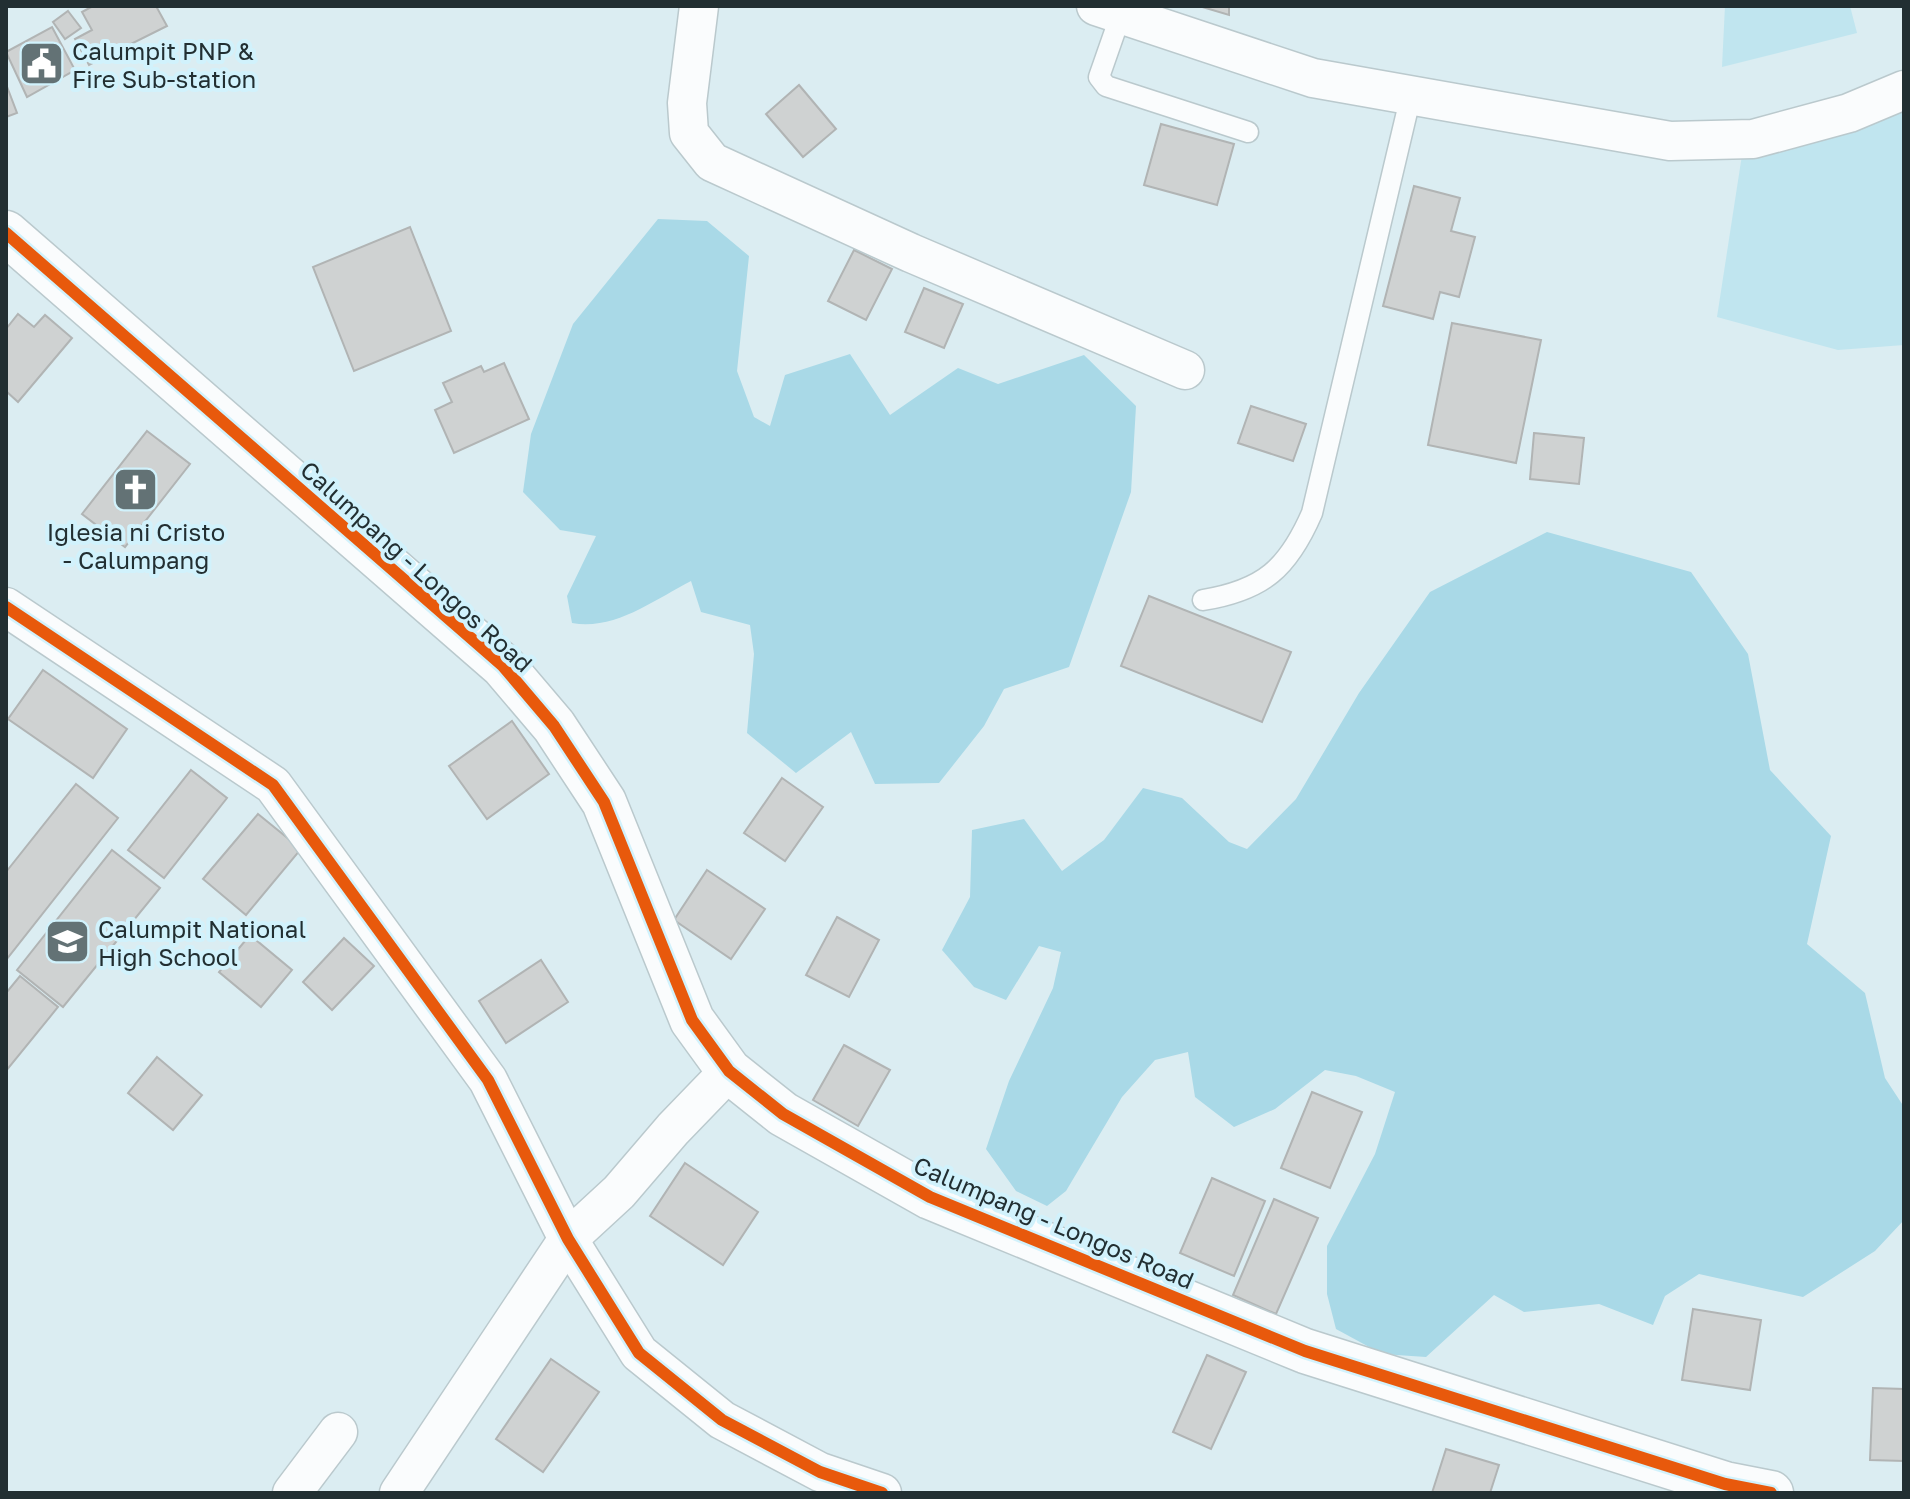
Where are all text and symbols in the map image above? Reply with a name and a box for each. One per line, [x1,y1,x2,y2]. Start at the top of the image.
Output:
place label: Calumpit PNP & Fire Sub-station [72,36,256,93]
public building icon: Calumpit PNP & Fire Sub-station [17,40,65,88]
street label: Calumpang - Longos Road [295,454,539,678]
church icon: Iglesia ni Cristo - Calumpang [112,465,160,513]
place label: Iglesia ni Cristo - Calumpang [47,517,225,574]
place label: Calumpit National High School [98,914,306,971]
school or university icon: Calumpit National High School [43,918,91,966]
street label: Calumpang - Longos Road [910,1150,1198,1294]

